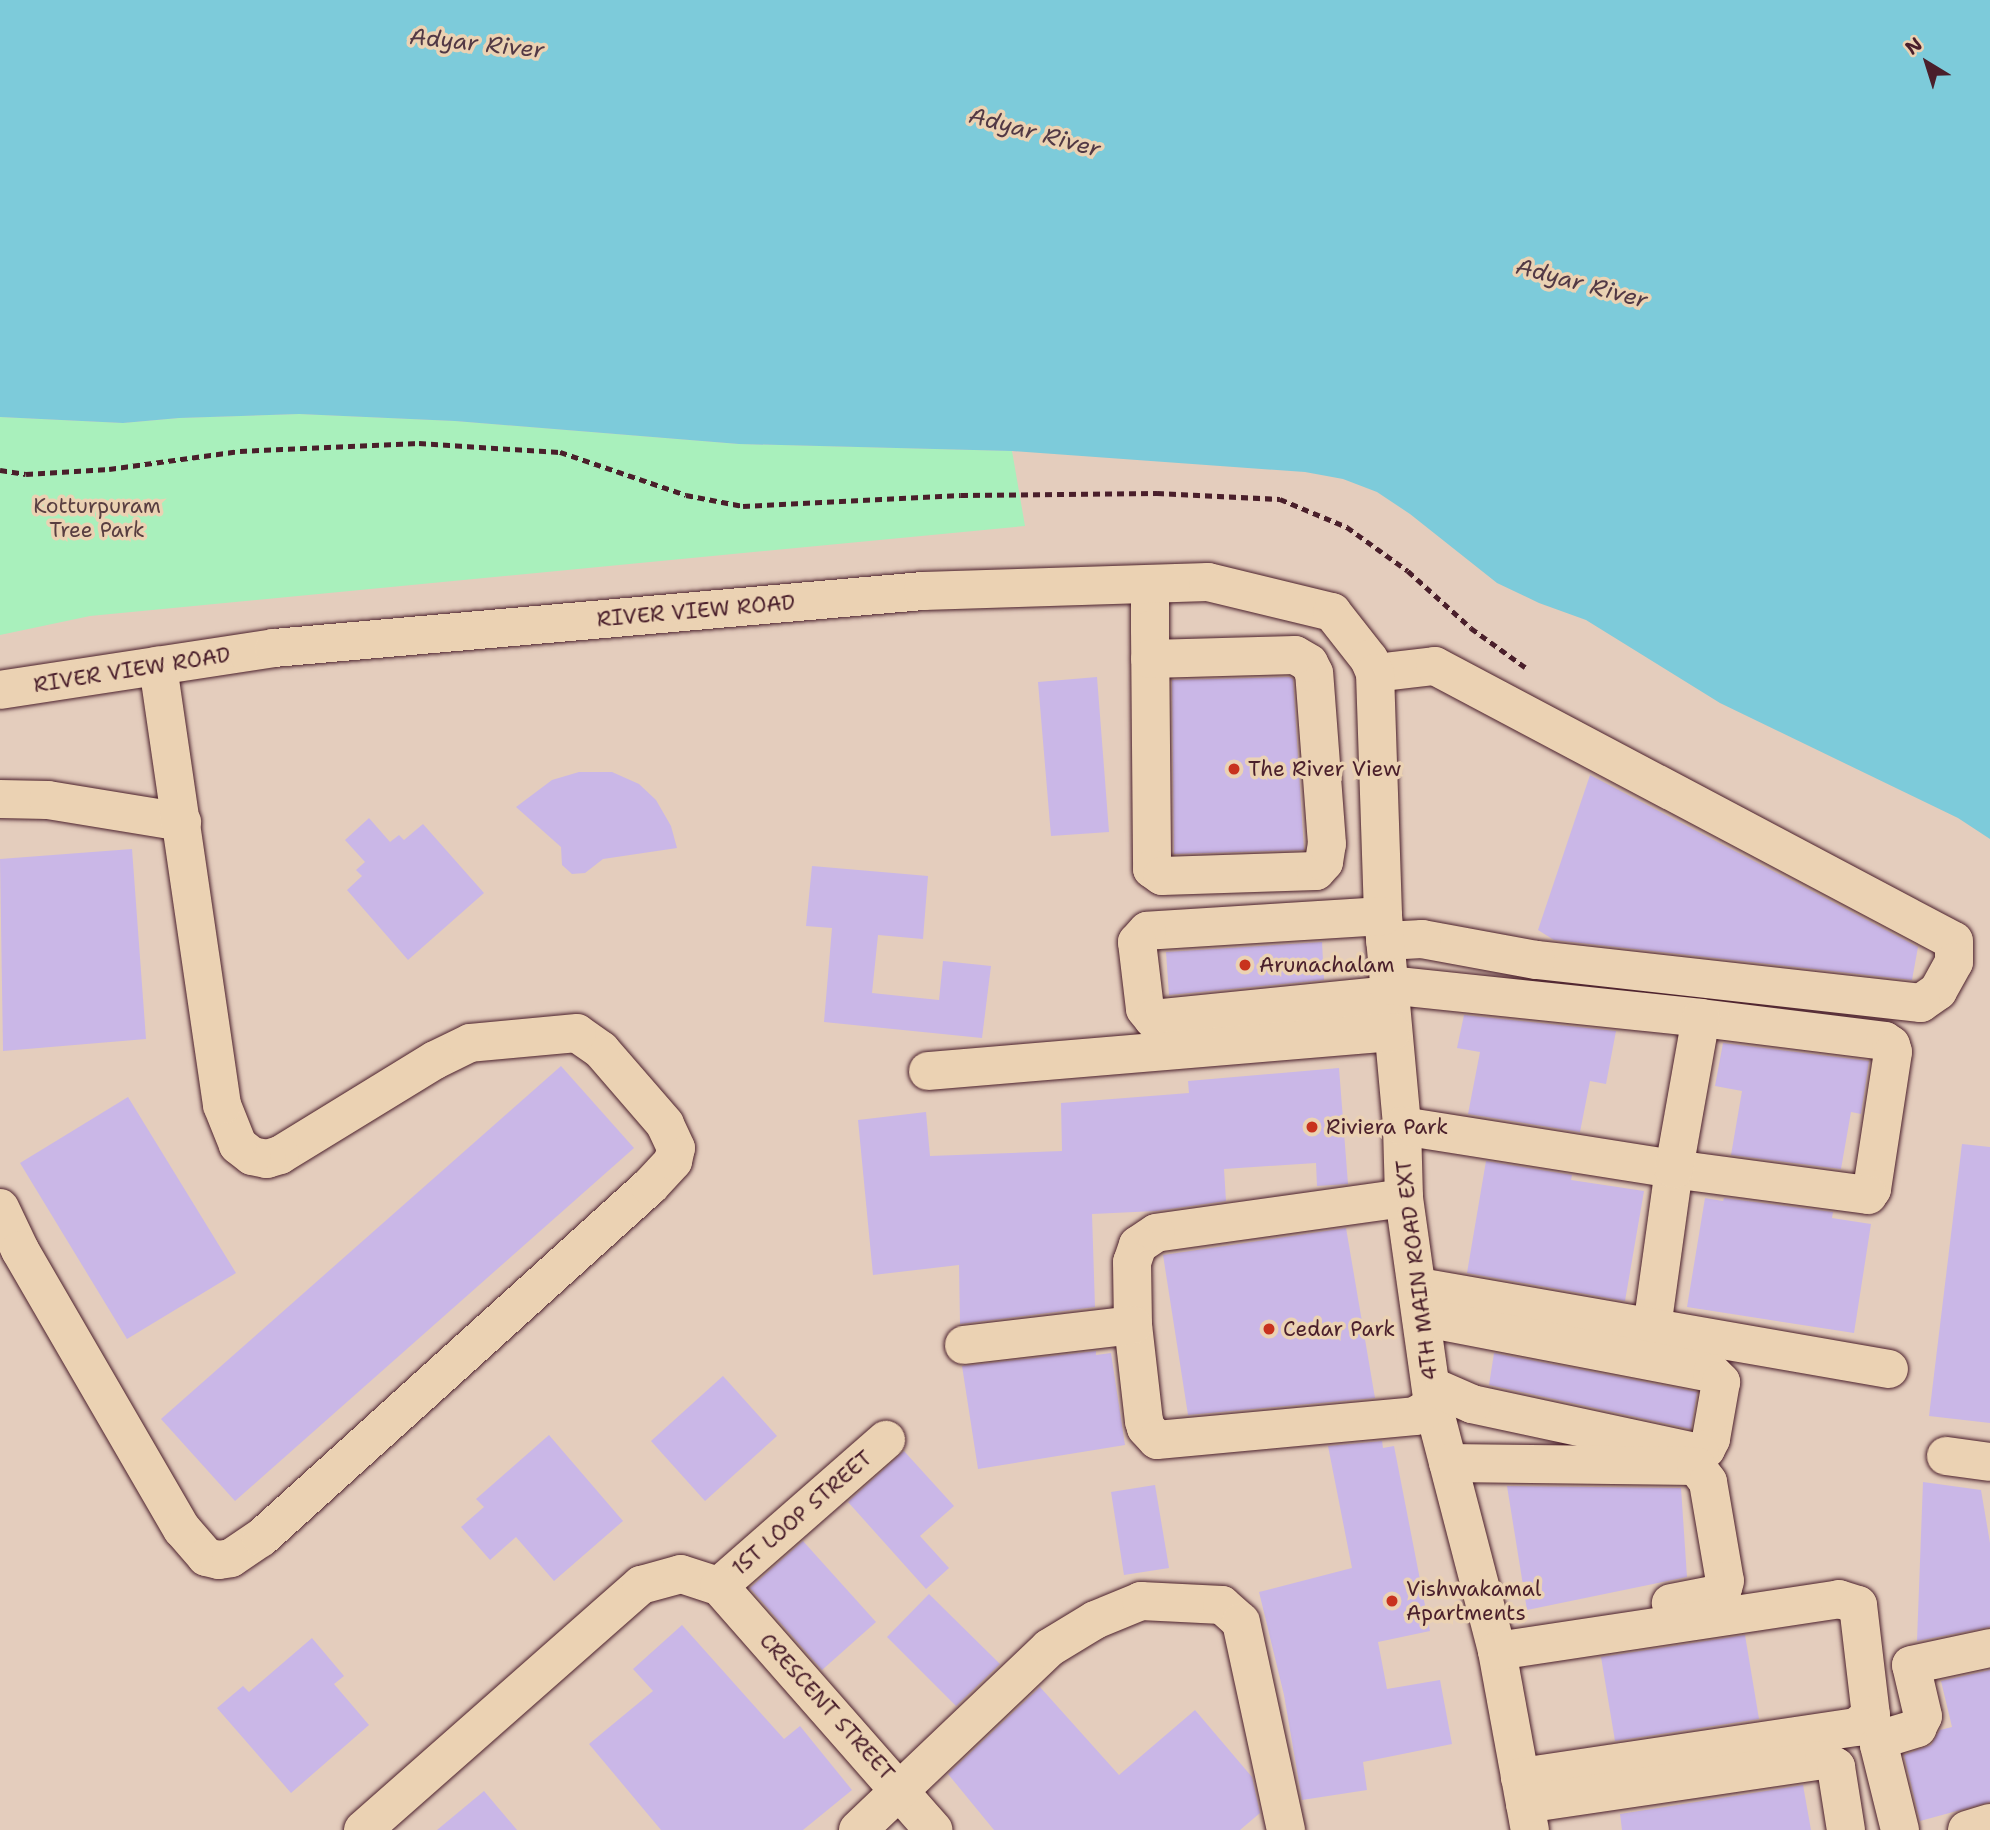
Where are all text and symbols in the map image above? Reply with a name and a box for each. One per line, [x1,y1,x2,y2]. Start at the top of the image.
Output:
water label: Adyar River [408,22,546,64]
north arrow [1892,28,1962,98]
text: N [1900,32,1927,61]
water label: Adyar River [966,101,1104,163]
water label: Adyar River [1513,252,1651,314]
park label: Kotturpuram Tree Park [33,493,161,543]
street label: RIVER VIEW ROAD [596,590,796,632]
street label: RIVER VIEW ROAD [32,642,232,698]
place label: The River View [1248,756,1401,782]
marker: The River View [1226,761,1242,777]
place label: Arunachalam [1259,952,1395,978]
marker: Arunachalam [1237,957,1253,973]
place label: Riviera Park [1326,1114,1448,1140]
marker: Riviera Park [1304,1119,1320,1135]
street label: 4TH MAIN ROAD EXT [1391,1158,1443,1382]
place label: Cedar Park [1283,1316,1395,1342]
marker: Cedar Park [1261,1321,1277,1337]
street label: 1ST LOOP STREET [727,1445,877,1581]
place label: Vishwakamal Apartments [1406,1576,1541,1626]
marker: Vishwakamal Apartments [1384,1593,1400,1609]
street label: CRESCENT STREET [754,1628,900,1786]

